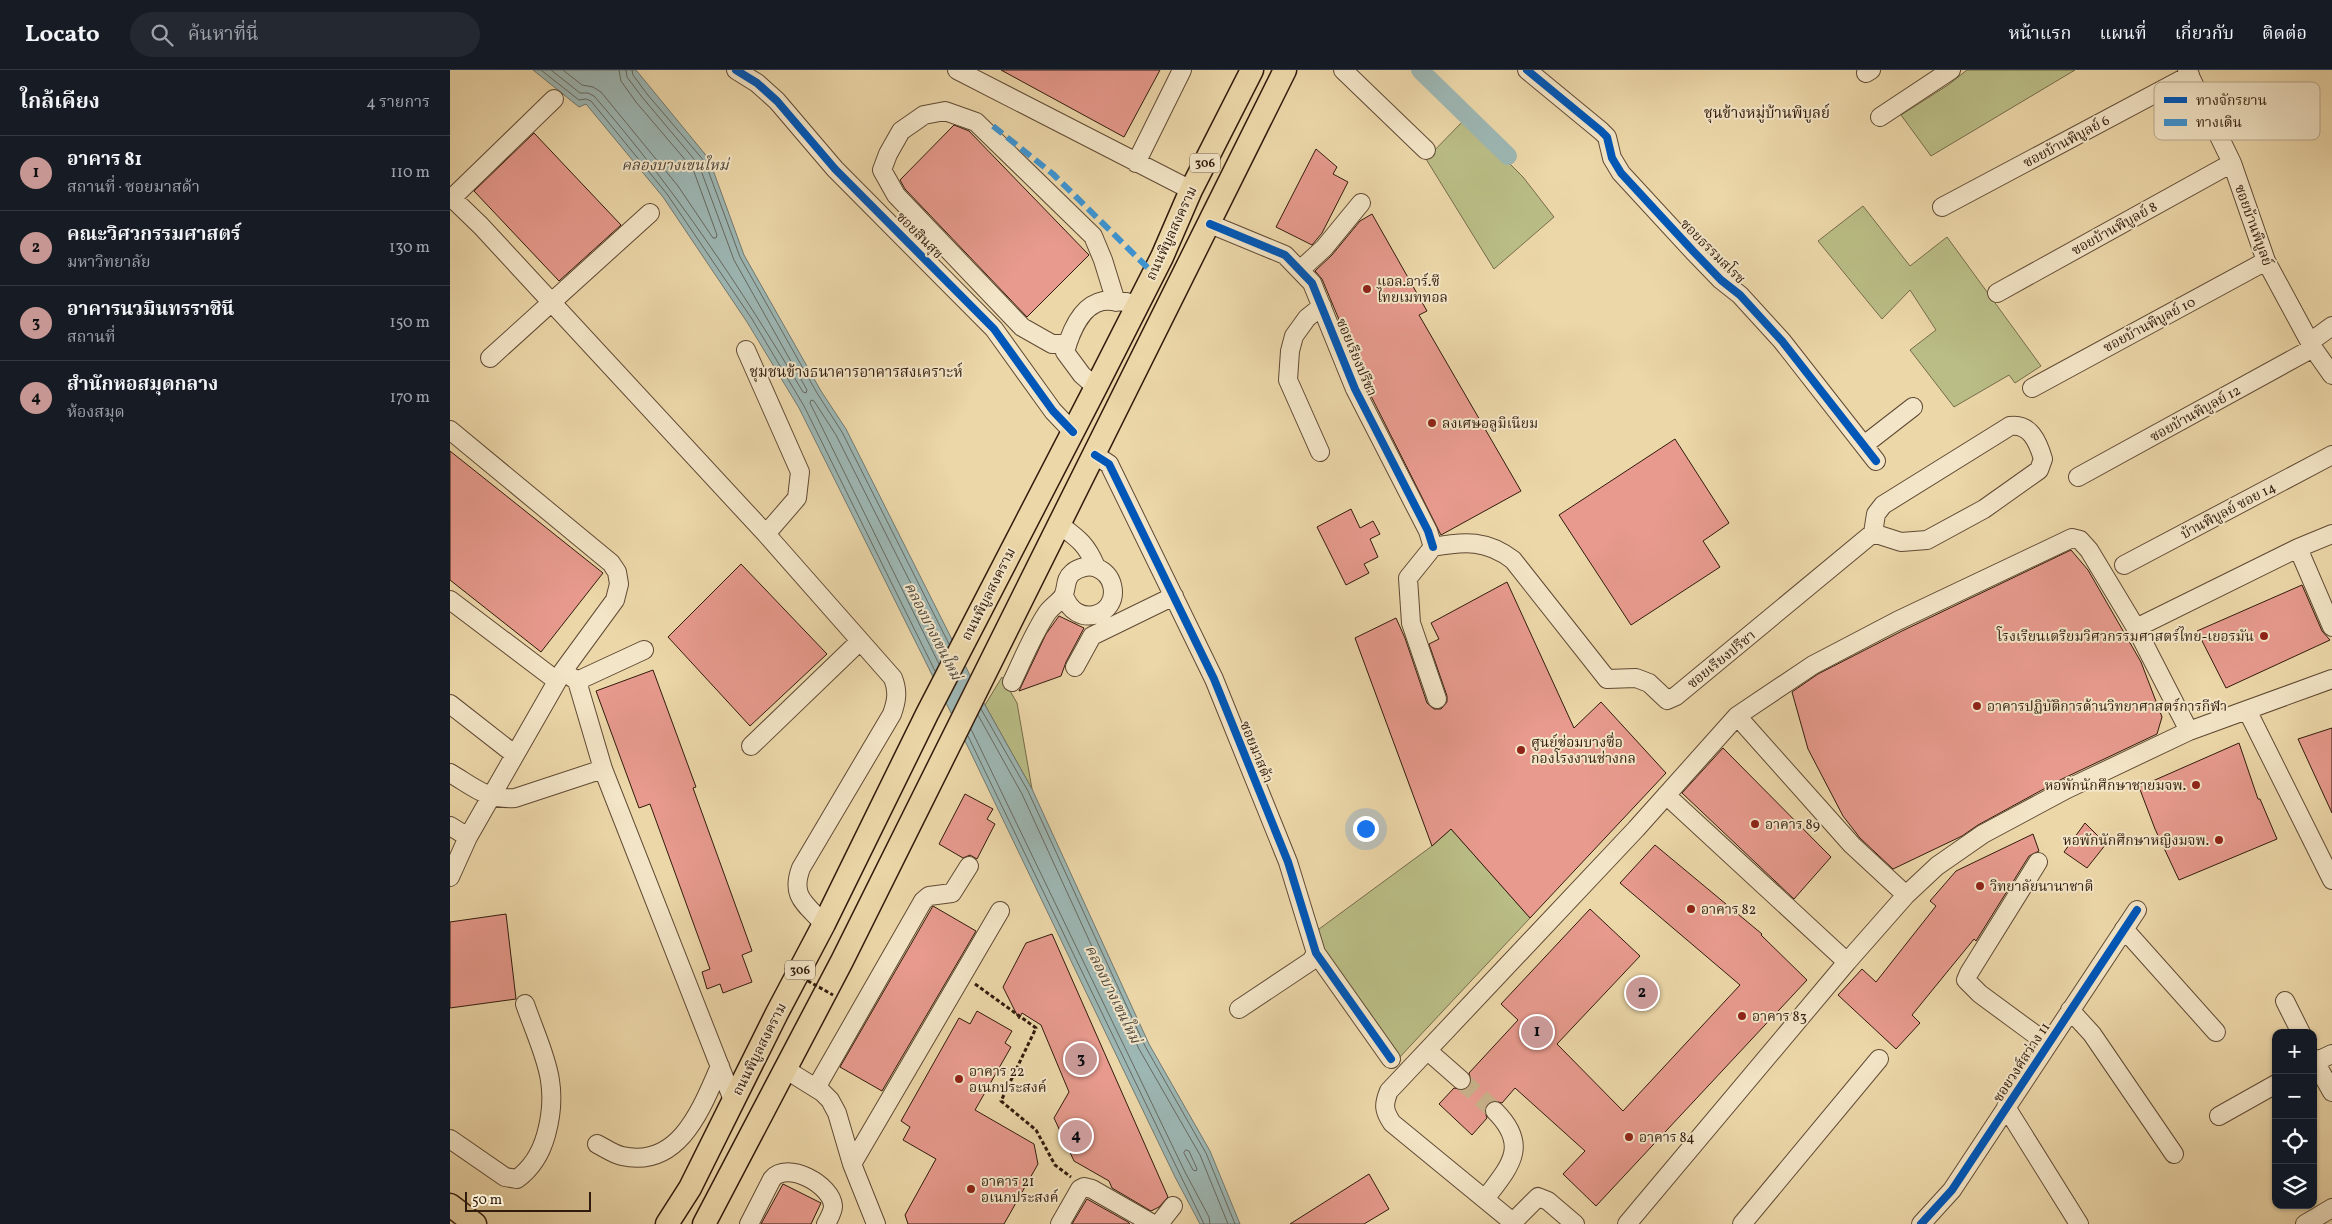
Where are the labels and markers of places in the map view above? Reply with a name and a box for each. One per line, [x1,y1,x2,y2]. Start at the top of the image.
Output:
place label: แอล.อาร์.ซี ไทยเมททอล [1376,272,1448,308]
marker: แอล.อาร์.ซี ไทยเมททอล [1361,283,1373,295]
place label: ลงเศษอลูมิเนียม [1442,415,1538,434]
marker: ลงเศษอลูมิเนียม [1426,417,1438,429]
place label: โรงเรียนเตรียมวิศวกรรมศาสตร์ไทย-เยอรมัน [1996,626,2254,647]
marker: โรงเรียนเตรียมวิศวกรรมศาสตร์ไทย-เยอรมัน [2258,630,2270,642]
place label: อาคารปฏิบัติการด้านวิทยาศาสตร์การกีฬา [1987,697,2227,717]
marker: อาคารปฏิบัติการด้านวิทยาศาสตร์การกีฬา [1971,700,1983,712]
place label: ศูนย์ซ่อมบางซื่อ กองโรงงานช่างกล [1531,732,1636,769]
marker: ศูนย์ซ่อมบางซื่อ กองโรงงานช่างกล [1515,744,1527,756]
place label: หอพักนักศึกษาชายมจพ. [2045,777,2186,796]
marker: หอพักนักศึกษาชายมจพ. [2190,779,2202,791]
place label: อาคาร 89 [1765,816,1820,835]
marker: อาคาร 89 [1749,818,1761,830]
place label: หอพักนักศึกษาหญิงมจพ. [2063,832,2209,851]
marker: หอพักนักศึกษาหญิงมจพ. [2213,834,2225,846]
place label: วิทยาลัยนานาชาติ [1990,878,2093,897]
marker: วิทยาลัยนานาชาติ [1974,880,1986,892]
place label: อาคาร 82 [1701,901,1756,920]
marker: อาคาร 82 [1685,903,1697,915]
pin: 2 [1626,974,1658,1012]
place label: อาคาร 83 [1752,1008,1807,1027]
marker: อาคาร 83 [1736,1010,1748,1022]
pin: 1 [1521,1013,1553,1051]
pin: 3 [1065,1040,1097,1078]
place label: อาคาร 22 อเนกประสงค์ [969,1063,1047,1098]
marker: อาคาร 22 อเนกประสงค์ [953,1073,965,1085]
pin: 4 [1060,1117,1092,1155]
place label: อาคาร 84 [1639,1129,1695,1148]
marker: อาคาร 84 [1623,1131,1635,1143]
place label: อาคาร 21 อเนกประสงค์ [981,1173,1059,1208]
marker: อาคาร 21 อเนกประสงค์ [965,1183,977,1195]

